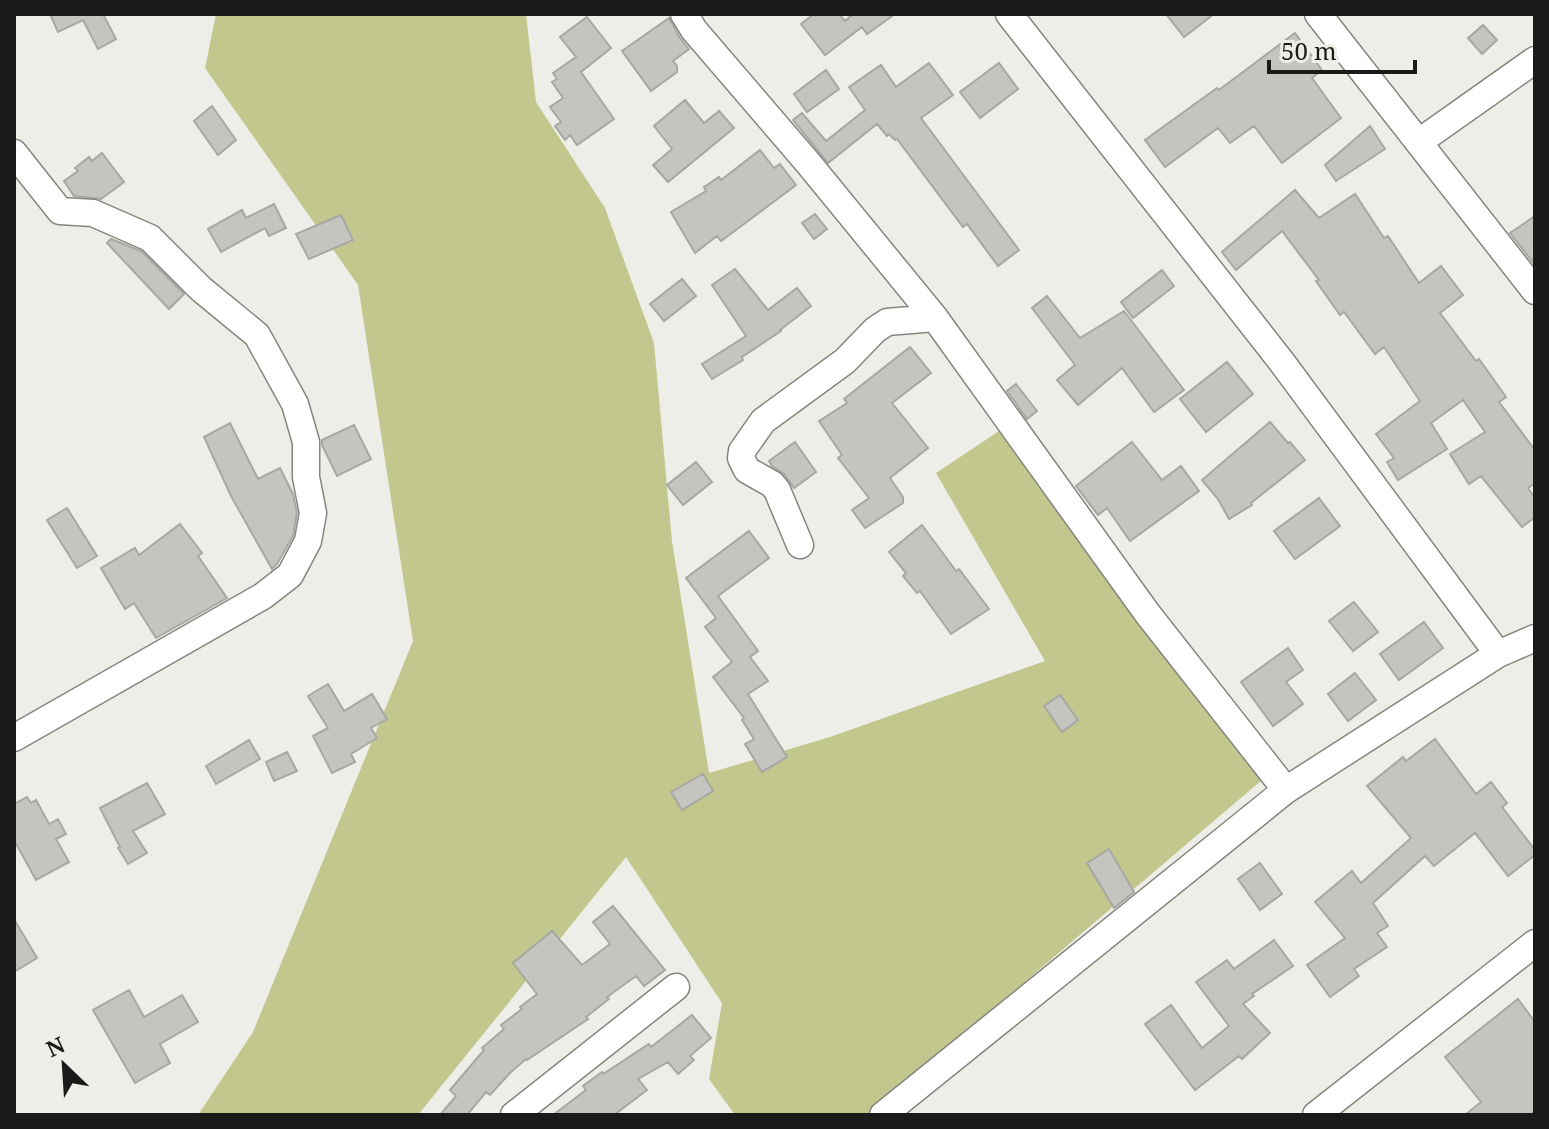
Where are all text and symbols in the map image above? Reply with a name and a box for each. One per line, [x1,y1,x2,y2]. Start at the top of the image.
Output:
scale bar [1269,24,1415,74]
text: 50 m [1281,34,1337,67]
north arrow [24,1025,104,1105]
text: N [41,1029,69,1063]

